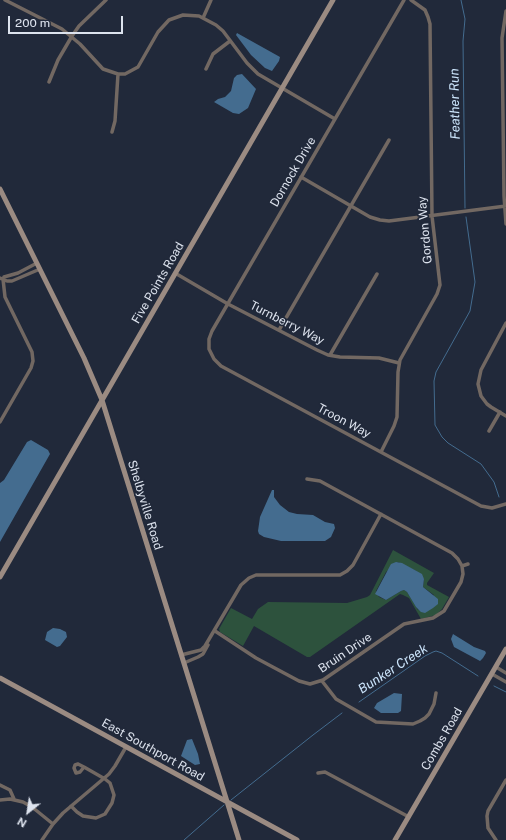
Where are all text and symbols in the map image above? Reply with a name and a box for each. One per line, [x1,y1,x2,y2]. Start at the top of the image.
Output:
scale bar [10,8,125,34]
text: 200 m [15,16,50,30]
water label: Feather Run [447,68,463,140]
street label: Dornock Drive [267,134,319,210]
street label: Gordon Way [415,196,435,264]
street label: Five Points Road [129,240,187,326]
street label: Turnberry Way [247,298,327,348]
street label: Troon Way [315,401,373,441]
street label: Shelbyville Road [125,458,165,552]
street label: Bruin Drive [316,630,374,676]
water label: Bunker Creek [355,641,431,697]
street label: Combs Road [418,705,466,773]
street label: East Southport Road [99,716,207,784]
north arrow [8,792,48,832]
text: N [15,815,29,830]

